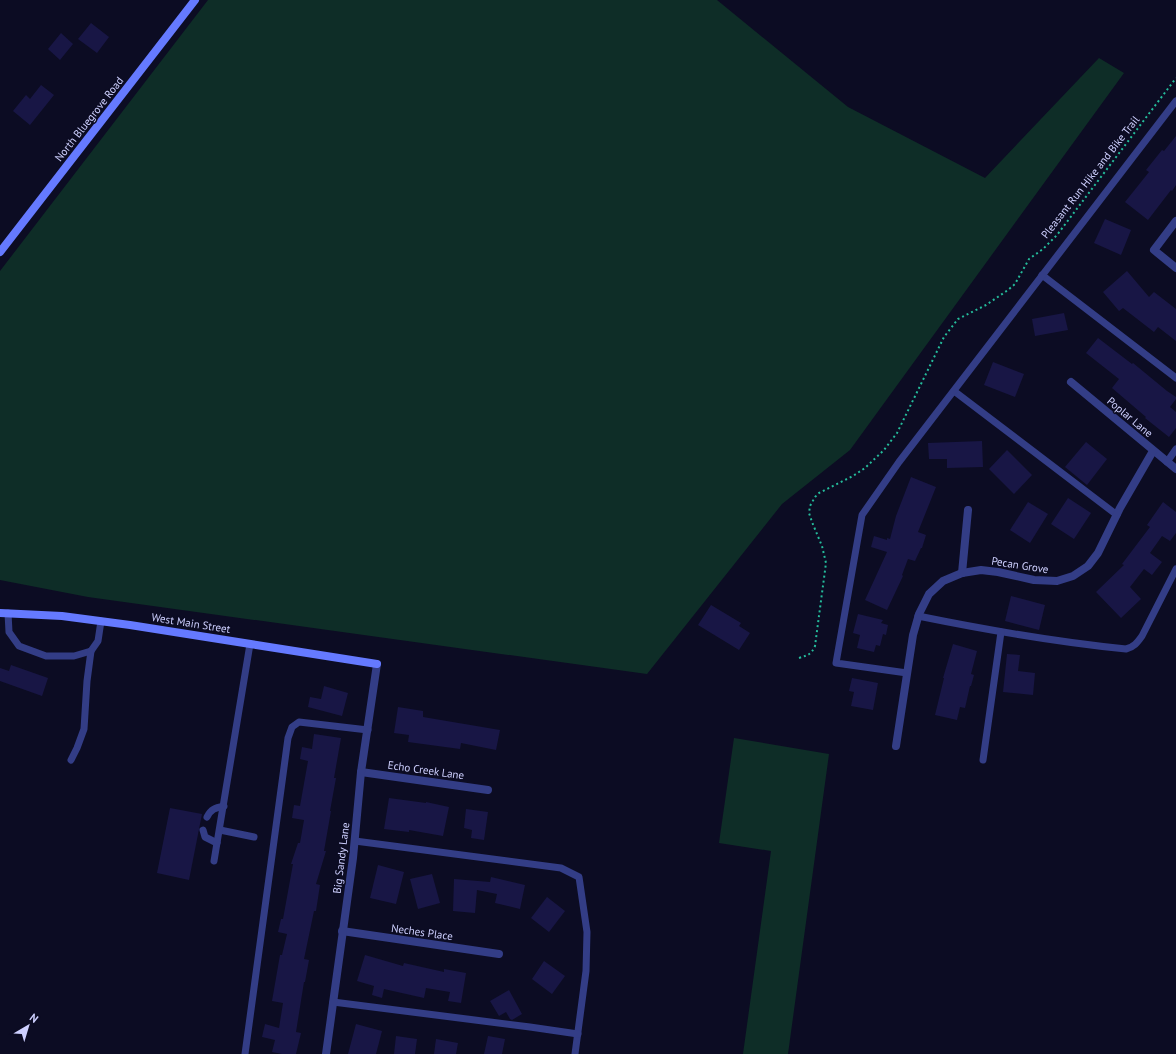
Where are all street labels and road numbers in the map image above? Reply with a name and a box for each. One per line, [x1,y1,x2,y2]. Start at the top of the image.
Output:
street label: North Bluegrove Road [52,74,126,164]
street label: Pleasant Run Hike and Bike Trail [1038,112,1143,241]
street label: Poplar Lane [1104,394,1156,440]
street label: Pecan Grove [990,554,1050,576]
street label: West Main Street [151,610,232,636]
street label: Echo Creek Lane [387,758,466,782]
street label: Big Sandy Lane [330,821,352,894]
street label: Neches Place [390,921,454,943]

